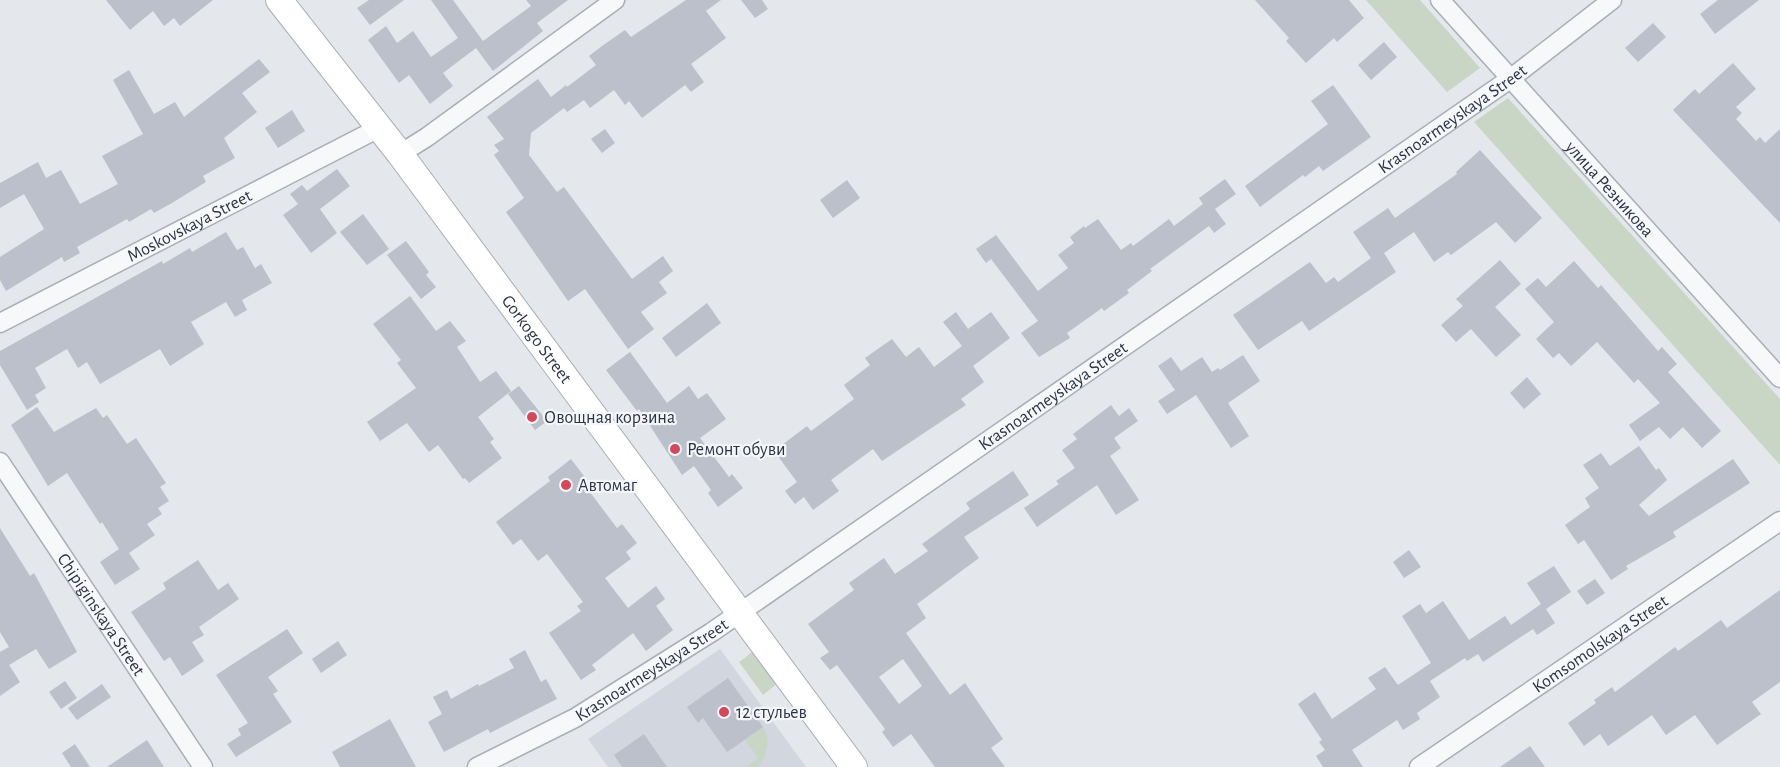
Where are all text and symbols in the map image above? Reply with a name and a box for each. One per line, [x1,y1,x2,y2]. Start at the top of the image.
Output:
street label: Krasnoarmeyskaya Street [1375,61,1531,178]
street label: улица Резникова [1561,137,1657,241]
street label: Moskovskaya Street [125,187,255,266]
street label: Gorkogo Street [498,292,575,387]
street label: Krasnoarmeyskaya Street [976,339,1131,454]
place label: Овощная корзина [544,409,675,427]
marker: Овощная корзина [525,410,539,424]
place label: Ремонт обуви [687,440,785,459]
marker: Ремонт обуви [668,442,682,456]
place label: Автомаг [578,477,638,495]
marker: Автомаг [559,478,573,492]
street label: Chipiginskaya Street [53,550,148,680]
street label: Komsomolskaya Street [1530,592,1672,697]
street label: Krasnoarmeyskaya Street [573,616,732,725]
place label: 12 стульев [736,704,807,722]
marker: 12 стульев [717,705,731,719]

